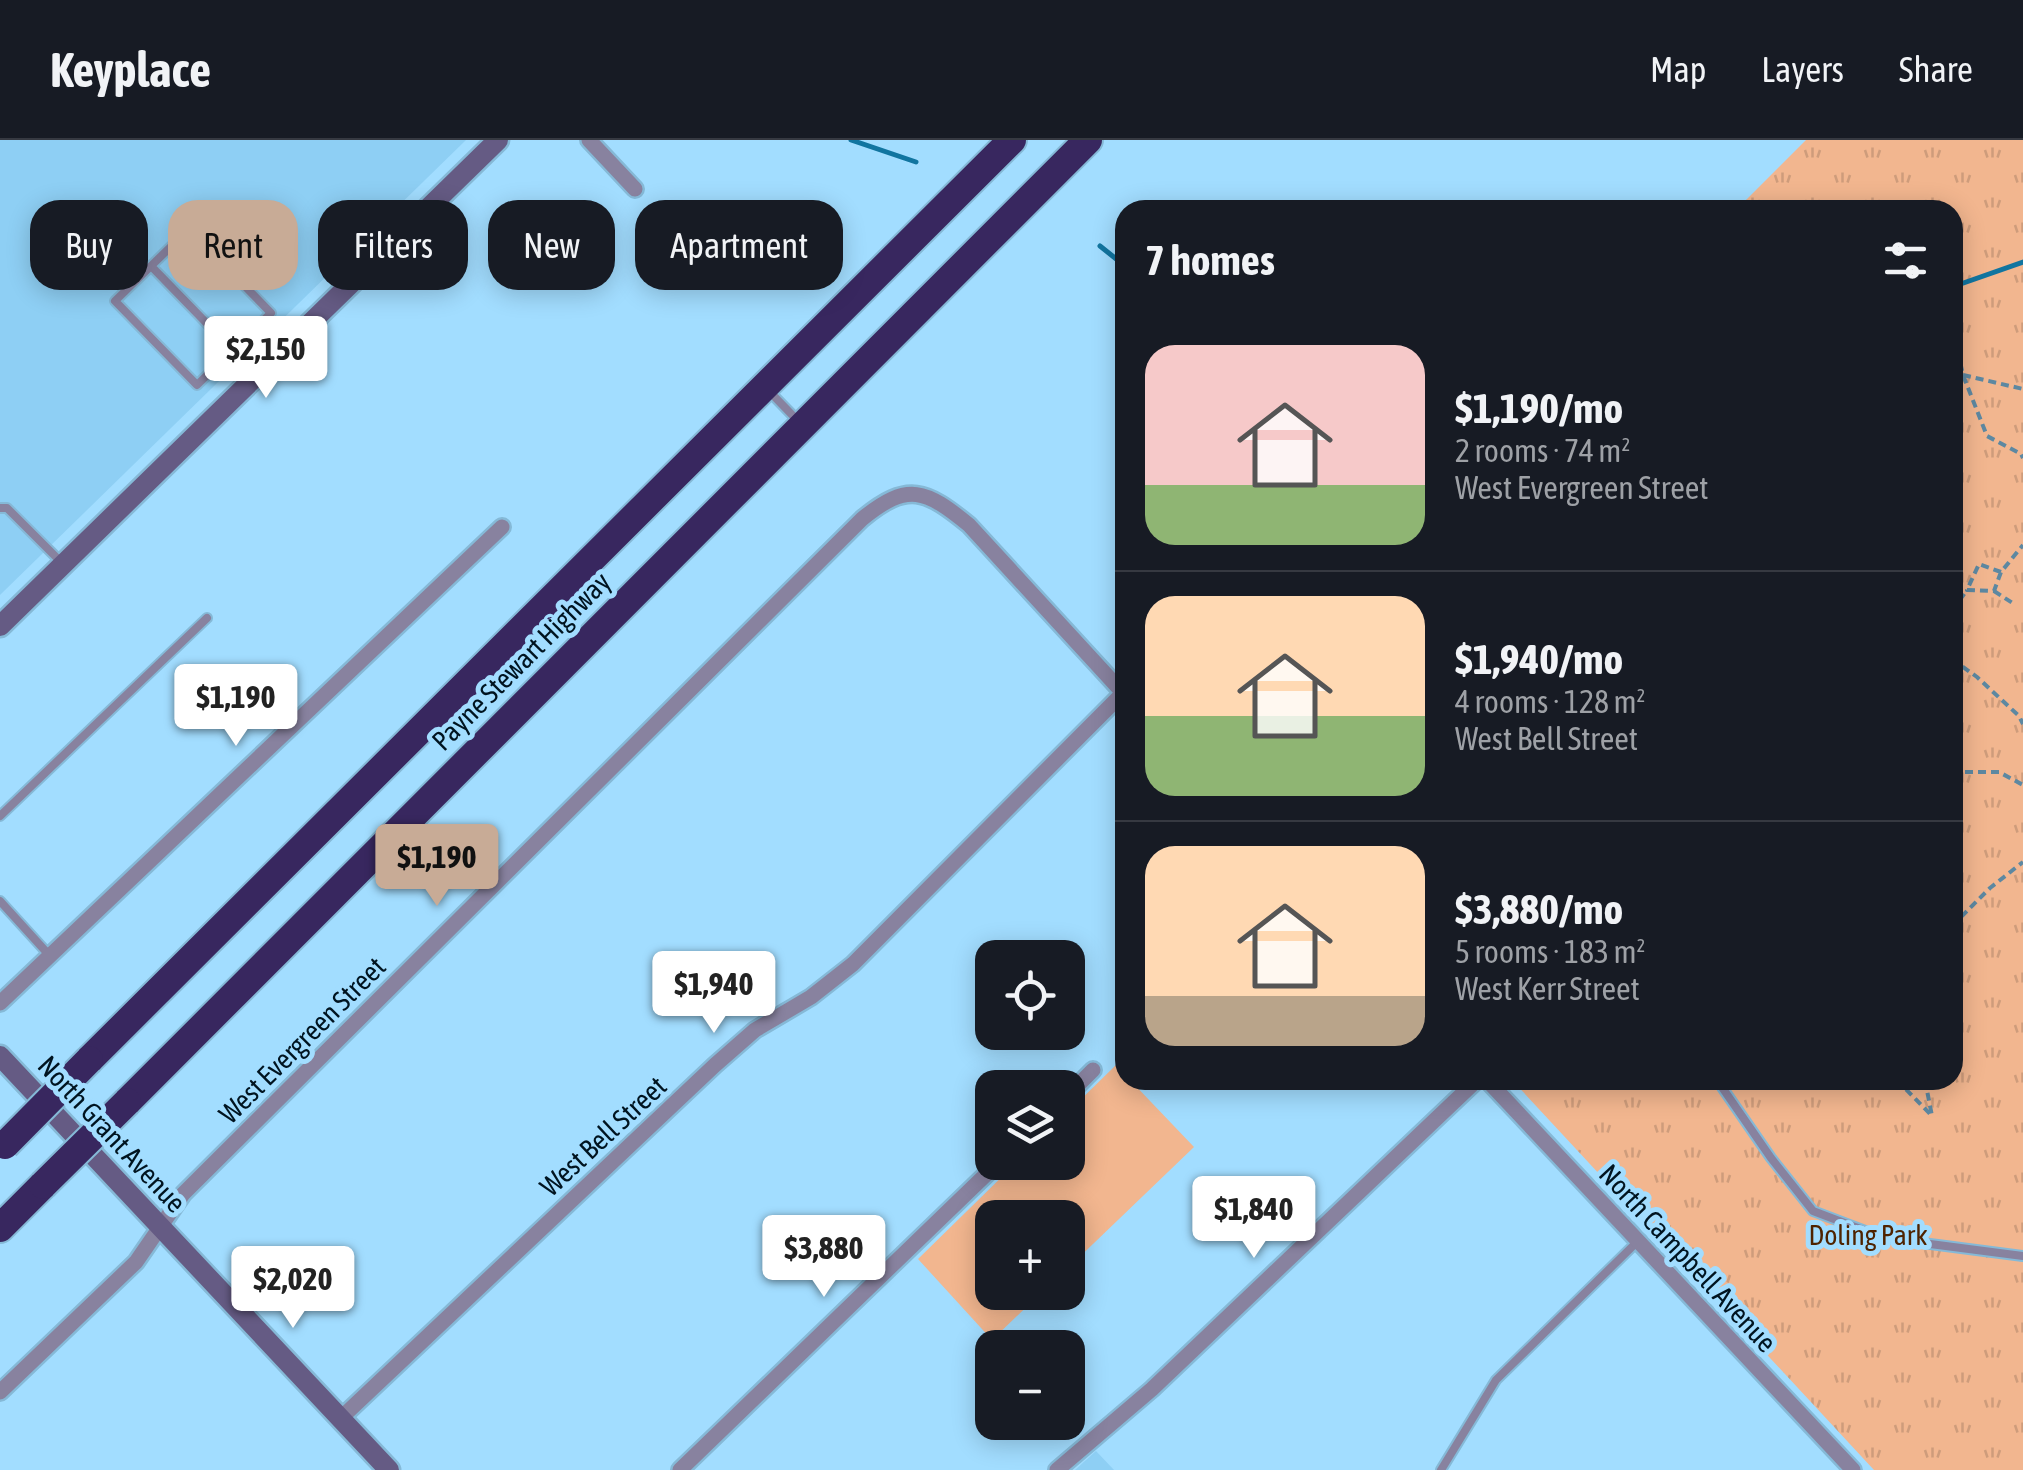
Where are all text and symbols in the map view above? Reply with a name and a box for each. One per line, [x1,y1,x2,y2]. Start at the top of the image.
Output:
text: Keyplace [50,42,211,97]
text: Map [1650,49,1706,89]
text: Layers [1761,49,1844,89]
text: Share [1899,49,1973,89]
chip: Buy [30,200,148,290]
chip: Rent [168,200,298,290]
chip: Filters [318,200,468,290]
chip: New [488,200,615,290]
chip: Apartment [635,200,843,290]
icon: filters [1878,233,1933,288]
text: 7 homes [1145,236,1275,284]
pin: $2,150 [185,316,347,401]
text: $2,150 [226,330,306,367]
text: $1,190/mo [1455,384,1623,432]
icon: home [1225,385,1345,505]
text: 2 rooms · 74 m² [1455,432,1630,469]
text: West Evergreen Street [1455,469,1708,506]
street label: Payne Stewart Highway [425,565,617,757]
text: $1,940/mo [1455,635,1623,683]
icon: home [1225,636,1345,756]
pin: $1,190 [155,664,317,749]
text: $1,190 [196,678,276,715]
text: 4 rooms · 128 m² [1455,683,1645,720]
text: West Bell Street [1455,720,1638,757]
pin: $1,190 [356,824,518,909]
text: $1,190 [397,838,477,875]
text: $3,880/mo [1455,885,1623,933]
icon: home [1225,886,1345,1006]
text: 5 rooms · 183 m² [1455,933,1645,970]
map controls [975,940,1085,1440]
button: locate [975,940,1085,1050]
street label: West Evergreen Street [212,950,392,1130]
pin: $1,940 [633,951,795,1036]
text: $1,940 [674,965,754,1002]
text: West Kerr Street [1455,970,1640,1007]
street label: North Grant Avenue [32,1049,192,1219]
street label: West Bell Street [534,1070,672,1202]
button: layers [975,1070,1085,1180]
street label: North Campbell Avenue [1593,1158,1783,1358]
pin: $1,840 [1173,1176,1335,1261]
text: $1,840 [1214,1190,1294,1227]
button: + [975,1200,1085,1310]
pin: $3,880 [743,1215,905,1300]
park label: Doling Park [1809,1219,1927,1251]
text: $3,880 [784,1229,864,1266]
pin: $2,020 [212,1246,374,1331]
text: $2,020 [253,1260,333,1297]
button: − [975,1330,1085,1440]

